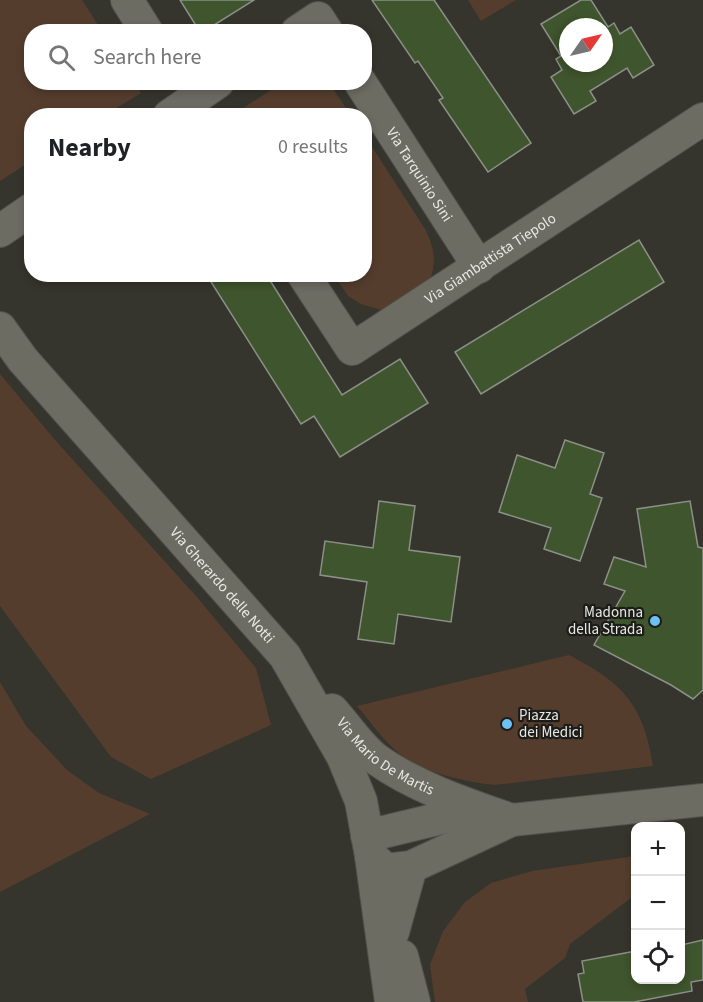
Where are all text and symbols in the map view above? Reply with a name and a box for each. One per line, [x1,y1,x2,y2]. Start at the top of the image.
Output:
north arrow [559,18,613,72]
search box [24,24,372,90]
icon: search [45,41,78,74]
text: Search here [93,41,201,73]
street label: Via Tarquinio Sini [381,123,457,226]
text: Nearby [48,129,131,166]
text: 0 results [278,133,348,161]
street label: Via Giambattista Tiepolo [421,208,560,309]
street label: Via Gherardo delle Notti [165,523,279,648]
place label: Madonna della Strada [568,602,643,640]
marker: Madonna della Strada [648,614,662,628]
place label: Piazza dei Medici [519,705,582,743]
street label: Via Mario De Martis [332,713,437,801]
marker: Piazza dei Medici [500,717,514,731]
map controls [631,822,685,984]
button: + [631,822,685,876]
button: − [631,876,685,930]
button: locate [631,930,685,984]

